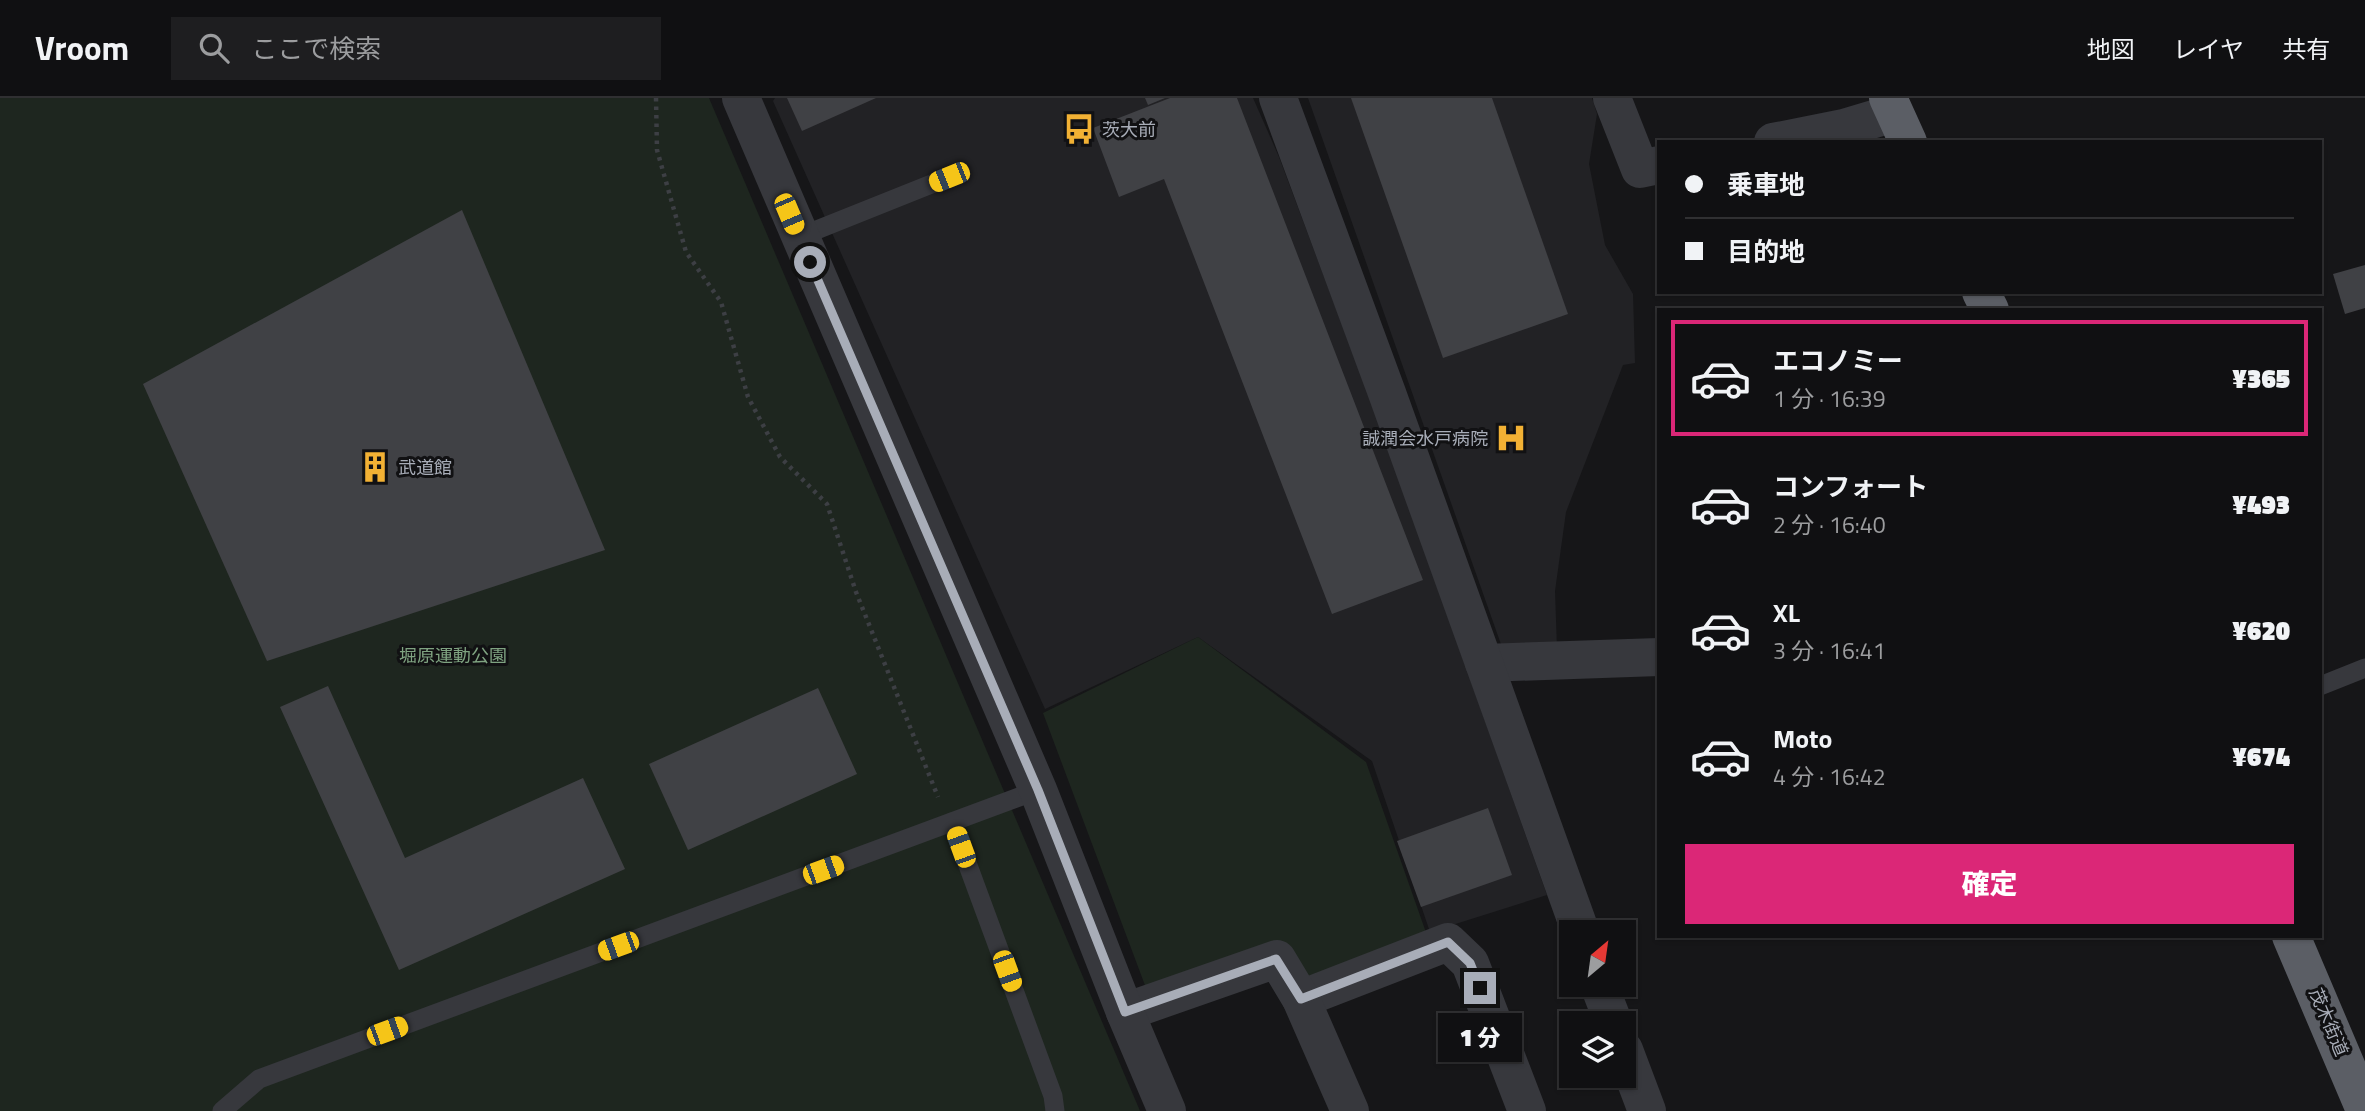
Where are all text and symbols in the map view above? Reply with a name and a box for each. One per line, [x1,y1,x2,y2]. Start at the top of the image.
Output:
search box [171,17,661,80]
text: Vroom [35,23,129,73]
icon: search [195,29,233,67]
text: ここで検索 [251,29,381,68]
text: 地図 [2087,31,2135,67]
text: レイヤ [2173,31,2244,67]
text: 共有 [2282,31,2330,67]
bus stop icon: 茨大前 [1062,112,1096,146]
place label: 茨大前 [1102,116,1156,143]
car [926,159,973,195]
text: 乗車地 [1727,165,1805,204]
car [772,191,807,237]
text: 目的地 [1727,232,1805,271]
route start [794,246,826,278]
text: エコノミー [1773,341,1903,380]
icon: car [1689,347,1752,410]
text: ¥365 [2232,359,2290,398]
text: 1 分 · 16:39 [1773,381,1886,416]
hospital icon: 誠潤会水戸病院 [1494,421,1528,455]
place label: 誠潤会水戸病院 [1362,425,1488,452]
building icon: 武道館 [358,450,392,484]
place label: 武道館 [398,454,452,481]
text: コンフォート [1773,467,1928,506]
icon: car [1689,473,1752,536]
text: ¥493 [2232,485,2290,524]
text: 2 分 · 16:40 [1773,507,1886,542]
text: XL [1773,593,1800,632]
icon: car [1689,599,1752,662]
text: ¥620 [2232,611,2290,650]
text: 3 分 · 16:41 [1773,633,1886,668]
park label: 堀原運動公園 [399,642,507,669]
text: Moto [1773,719,1832,758]
icon: car [1689,725,1752,788]
text: ¥674 [2232,737,2290,776]
text: 4 分 · 16:42 [1773,759,1886,794]
car [944,824,979,870]
button: 確定 [1685,844,2294,924]
car [800,853,847,887]
north arrow [1559,920,1636,998]
map controls [1559,920,1636,1088]
car [595,929,642,963]
car [990,948,1025,994]
route end [1464,972,1496,1004]
street label: 茂木街道 [2303,984,2355,1060]
button: layers [1559,1011,1636,1088]
callout: 1 分 [1438,1012,1522,1062]
car [364,1014,411,1048]
text: 1 分 [1460,1020,1500,1055]

